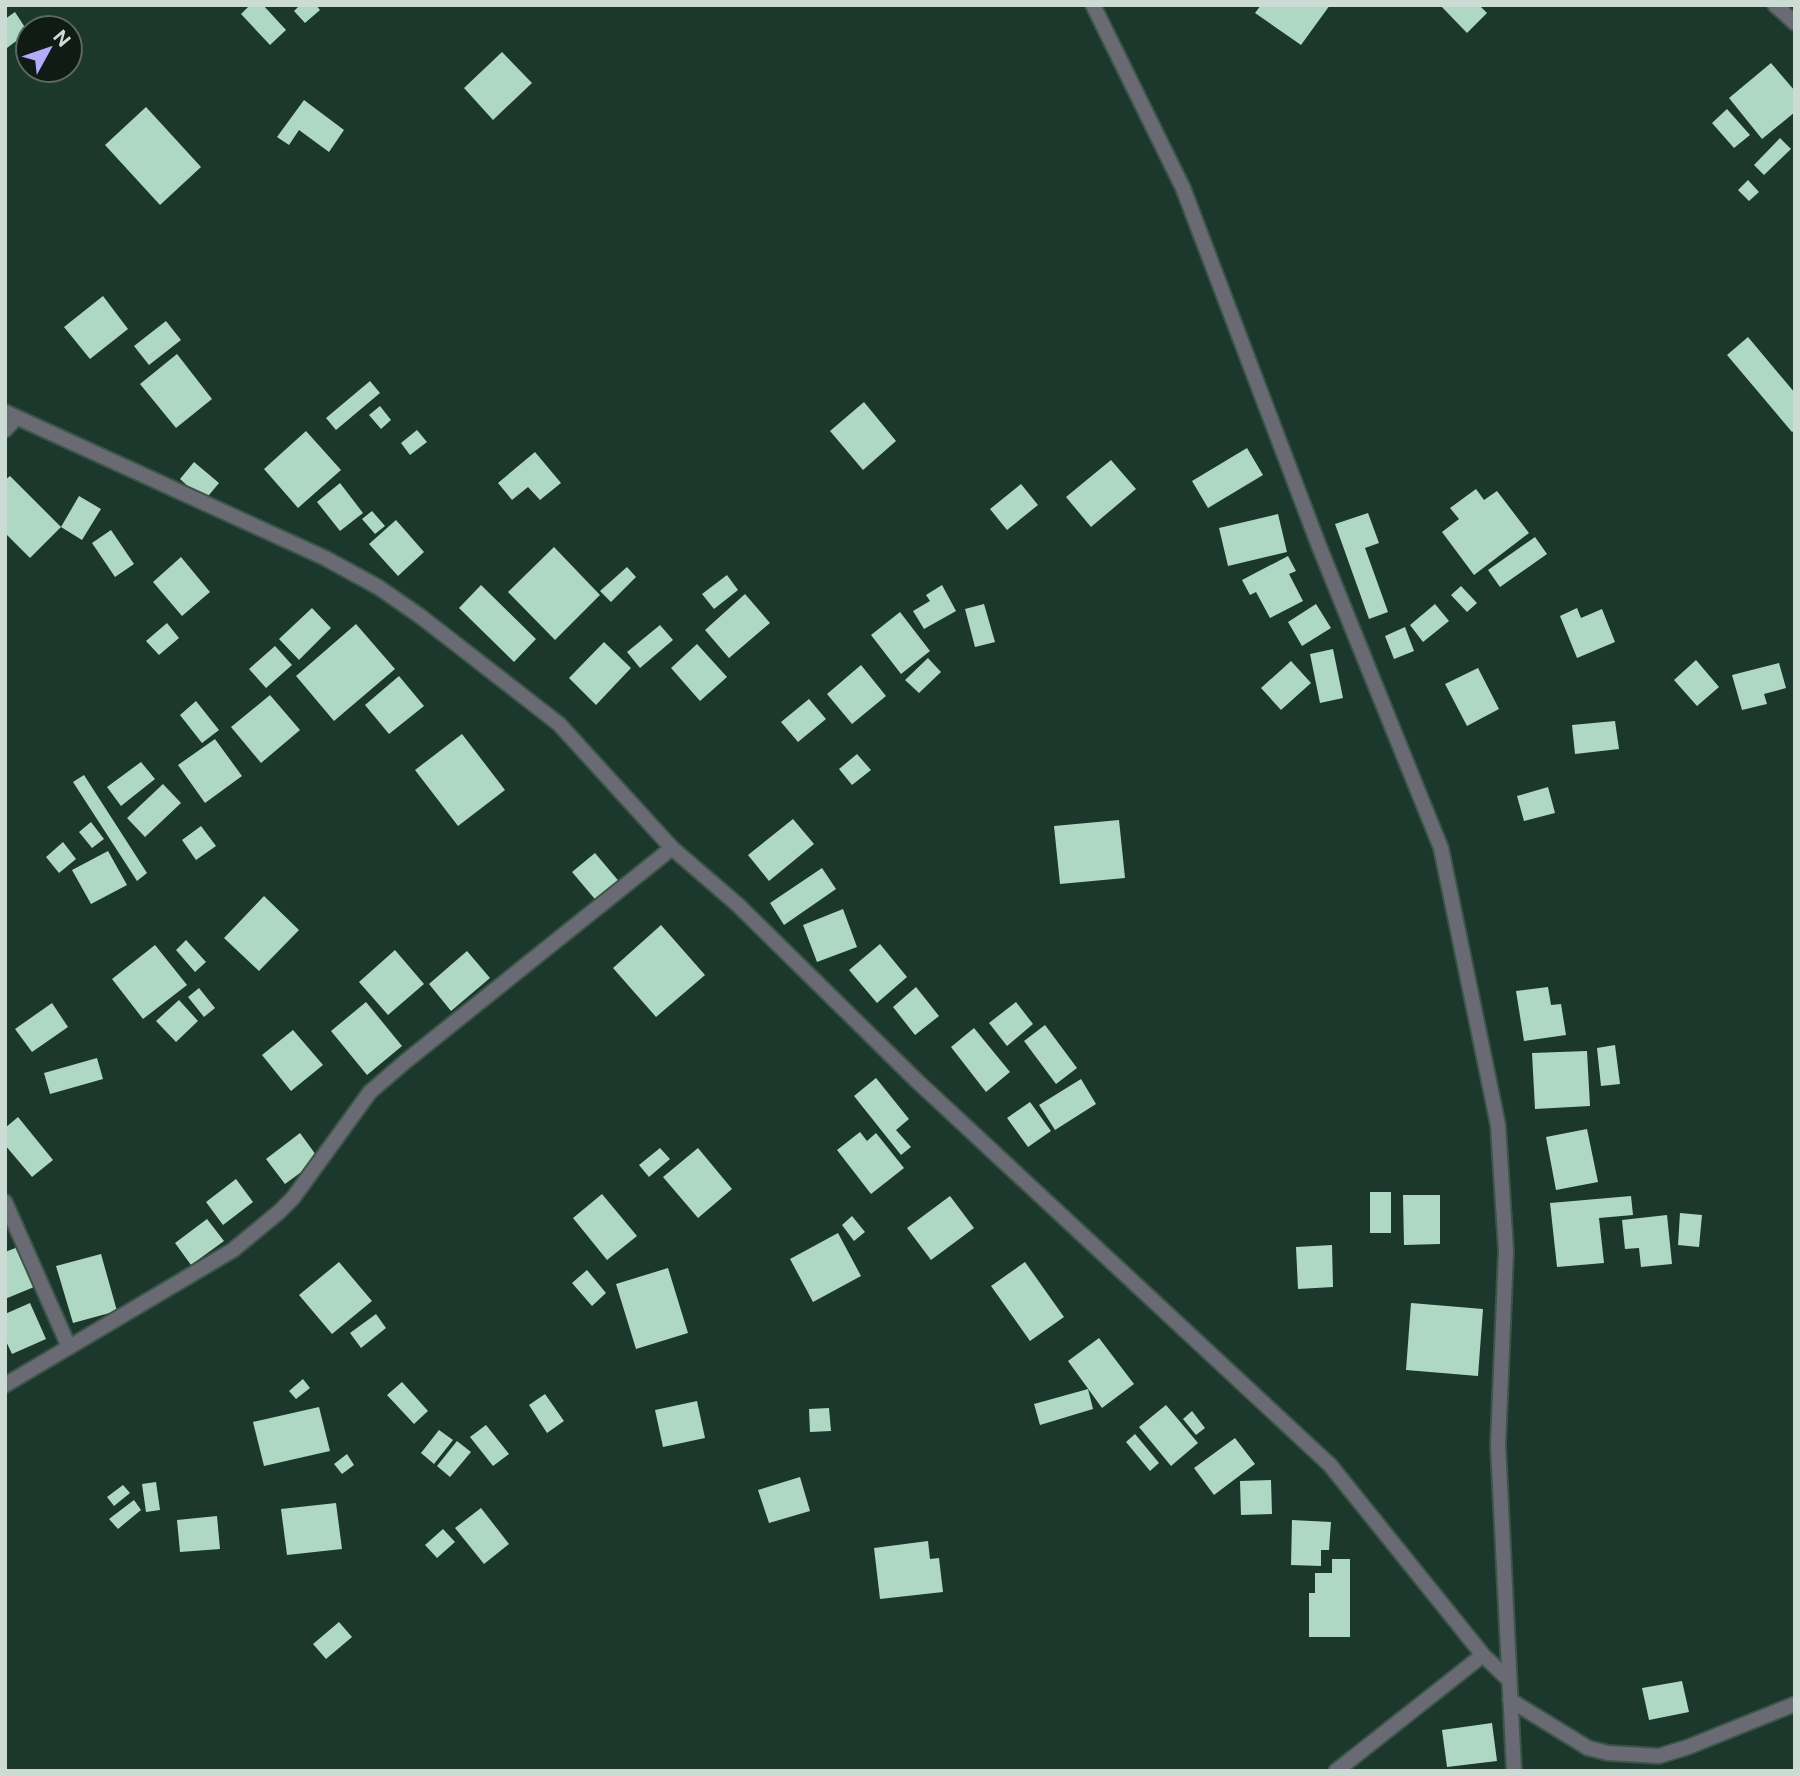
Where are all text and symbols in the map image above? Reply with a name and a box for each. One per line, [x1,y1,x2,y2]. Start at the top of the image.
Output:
north arrow [14,14,84,84]
text: N [49,25,75,51]

